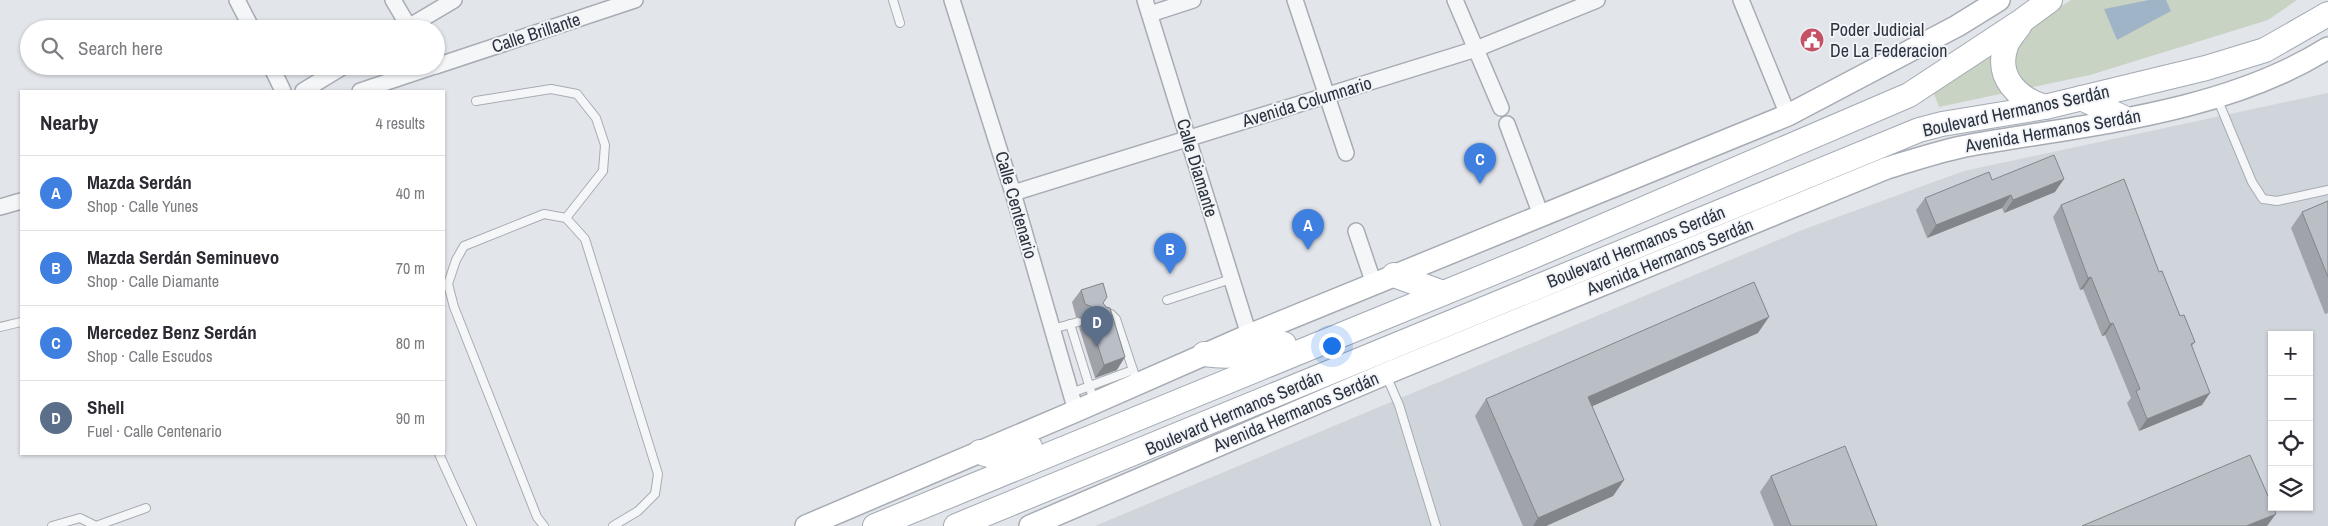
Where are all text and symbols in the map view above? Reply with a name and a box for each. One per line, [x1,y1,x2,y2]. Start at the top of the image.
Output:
street label: Calle Brillante [488,6,583,59]
place label: Poder Judicial De La Federacion [1830,17,1947,63]
search box [20,20,445,75]
public building icon: Poder Judicial De La Federacion [1799,27,1825,53]
icon: search [38,34,66,62]
text: Search here [78,35,163,61]
street label: Avenida Columnario [1238,70,1375,133]
street label: Boulevard Hermanos Serdán [1920,78,2112,143]
street label: Avenida Hermanos Serdán [1962,103,2143,158]
text: Nearby [40,108,98,137]
text: 4 results [375,112,425,134]
street label: Calle Diamante [1171,116,1224,220]
pin: C [1464,143,1496,184]
street label: Calle Centenario [989,148,1044,262]
text: Mazda Serdán [87,169,192,195]
text: A [51,182,61,204]
text: 40 m [396,182,425,204]
text: Shop · Calle Yunes [87,195,198,217]
street label: Boulevard Hermanos Serdán [1543,199,1729,294]
pin: A [1292,209,1324,250]
street label: Avenida Hermanos Serdán [1582,212,1757,302]
pin: B [1154,233,1186,274]
text: Mazda Serdán Seminuevo [87,244,279,270]
text: B [51,257,61,279]
text: 70 m [396,257,425,279]
text: Shop · Calle Diamante [87,270,219,292]
pin: D [1081,306,1113,347]
text: Mercedez Benz Serdán [87,319,257,345]
map controls [2268,331,2313,511]
button: + [2268,331,2313,376]
text: C [51,332,61,354]
text: 80 m [396,332,425,354]
your location [1319,333,1345,359]
text: Shop · Calle Escudos [87,345,212,367]
street label: Boulevard Hermanos Serdán [1141,364,1326,461]
street label: Avenida Hermanos Serdán [1208,365,1383,458]
button: − [2268,376,2313,421]
text: Shell [87,394,124,420]
text: D [51,407,61,429]
text: 90 m [396,407,425,429]
text: Fuel · Calle Centenario [87,420,222,442]
button: locate [2268,421,2313,466]
button: layers [2268,466,2313,511]

